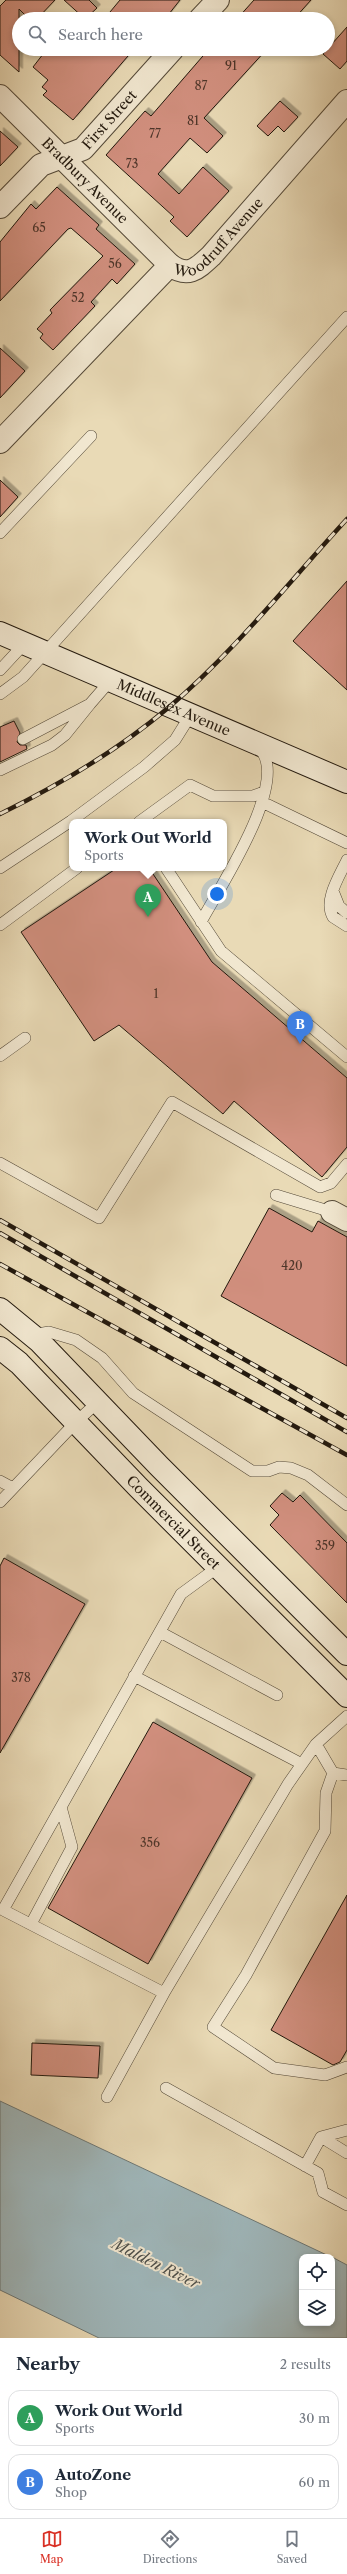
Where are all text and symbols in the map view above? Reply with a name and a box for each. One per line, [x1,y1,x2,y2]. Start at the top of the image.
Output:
search box [12,12,335,56]
icon: search [26,23,48,45]
text: Search here [58,25,143,44]
house number: 91 [225,58,237,73]
house number: 87 [194,78,208,93]
street label: First Street [78,86,141,153]
house number: 81 [187,113,199,128]
house number: 77 [149,126,161,141]
street label: Bradbury Avenue [38,134,132,228]
house number: 73 [126,156,138,171]
street label: Woodruff Avenue [171,194,267,282]
house number: 65 [32,220,46,235]
house number: 56 [108,256,122,271]
house number: 52 [71,290,85,305]
street label: Middlesex Avenue [114,675,233,740]
popup [69,819,227,871]
text: Work Out World [84,828,212,847]
text: Sports [84,847,124,863]
pin: A [135,884,161,917]
your location [207,884,227,904]
house number: 1 [153,986,159,1001]
pin: B [287,1011,313,1044]
house number: 420 [281,1258,303,1273]
street label: Commercial Street [123,1471,224,1573]
house number: 359 [315,1538,335,1553]
house number: 378 [11,1670,31,1685]
house number: 356 [140,1835,160,1850]
water label: Malden River [107,2233,204,2293]
map controls [299,2254,335,2326]
button: locate [299,2254,335,2290]
button: layers [299,2290,335,2326]
text: Nearby [16,2354,80,2374]
text: 2 results [280,2356,331,2372]
text: Work Out World [55,2401,183,2420]
text: A [25,2410,35,2426]
text: 30 m [299,2410,330,2426]
text: Sports [55,2420,94,2436]
text: AutoZone [55,2465,131,2484]
text: B [25,2474,35,2490]
text: 60 m [299,2474,330,2490]
text: Shop [55,2484,87,2500]
tab: Map [40,2528,63,2566]
tab: Directions [143,2528,197,2566]
tab: Saved [277,2528,307,2566]

